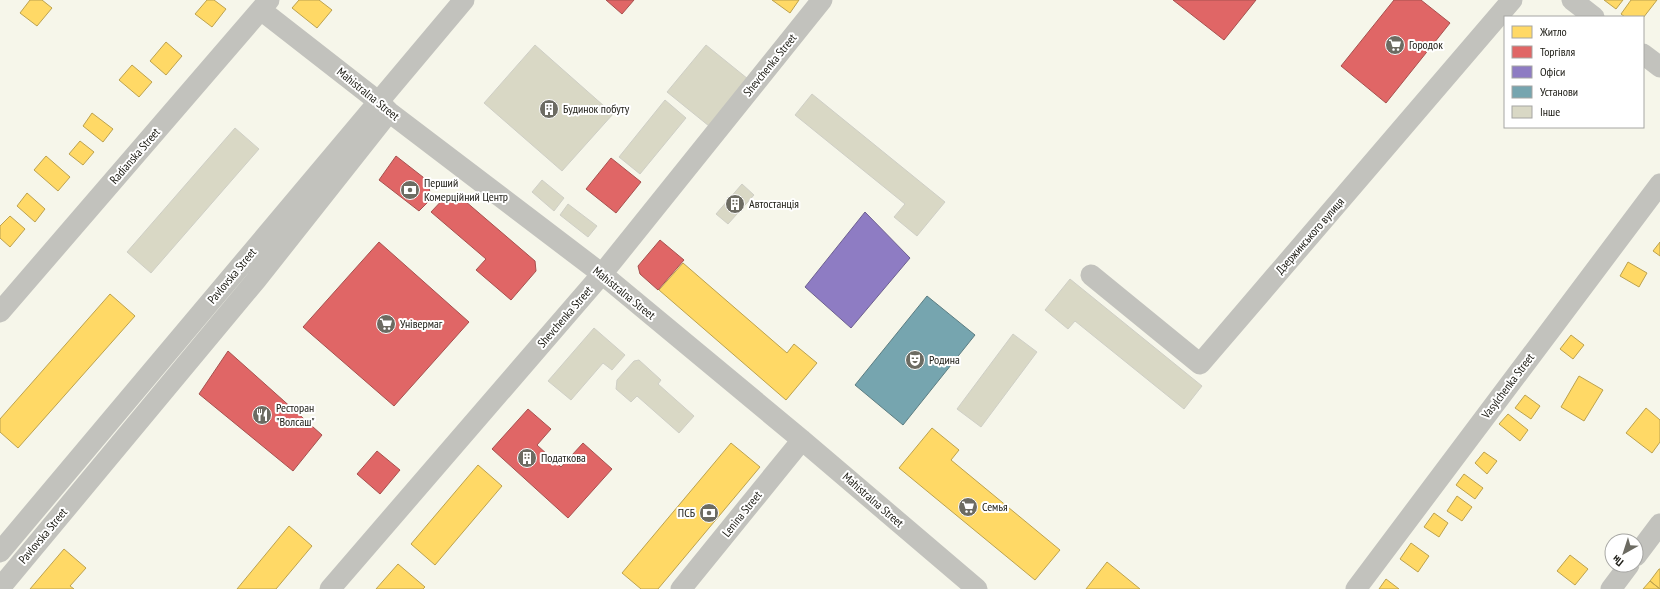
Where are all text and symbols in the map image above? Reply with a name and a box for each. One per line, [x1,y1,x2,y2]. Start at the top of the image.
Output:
legend [1504,16,1644,128]
text: Житло [1539,24,1567,39]
street label: Shevchenka Street [740,30,800,99]
supermarket icon: Городок [1384,34,1406,56]
place label: Городок [1409,37,1443,52]
text: Торгівля [1540,44,1575,59]
street label: Mahistralna Street [334,64,403,124]
text: Офіси [1540,64,1565,79]
text: Установи [1540,84,1578,99]
building icon: Будинок побуту [538,98,560,120]
place label: Будинок побуту [563,101,630,116]
text: Інше [1540,104,1560,119]
street label: Radianska Street [106,124,163,187]
place label: Перший Комерційний Центр [424,175,508,204]
bank icon: Перший Комерційний Центр [399,179,421,201]
building icon: Автостанція [724,193,746,215]
street label: Дзержинського вулиця [1272,194,1347,277]
place label: Автостанція [749,196,799,211]
street label: Pavlovska Street [204,244,260,307]
street label: Mahistralna Street [590,263,659,323]
street label: Shevchenka Street [534,282,596,350]
supermarket icon: Універмаг [375,313,397,335]
place label: Універмаг [400,316,443,331]
theatre icon: Родина [904,349,926,371]
street label: Vasylchenka Street [1478,350,1537,422]
place label: Родина [929,352,960,367]
place label: Ресторан "Волсаш" [276,400,315,429]
restaurant icon: Ресторан "Волсаш" [251,404,273,426]
building icon: Податкова [516,447,538,469]
place label: Податкова [541,450,586,465]
street label: Mahistralna Street [840,469,907,531]
street label: Lenina Street [719,487,765,540]
supermarket icon: Семья [957,496,979,518]
place label: Семья [982,499,1008,514]
bank icon: ПСБ [698,502,720,524]
street label: Pavlovska Street [15,504,71,567]
place label: ПСБ [678,505,695,520]
north arrow [1604,533,1644,573]
text: Пн [1609,552,1626,570]

